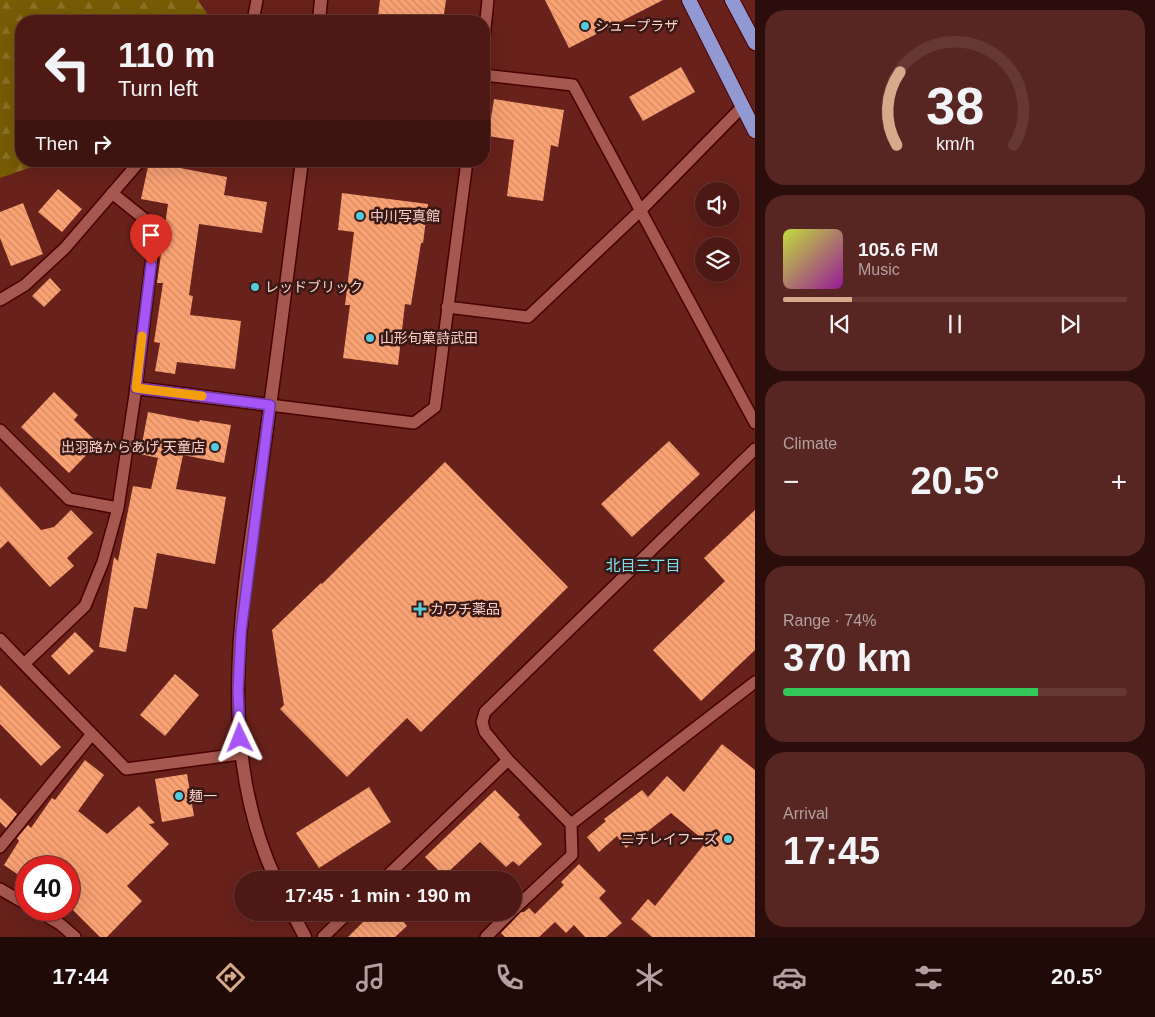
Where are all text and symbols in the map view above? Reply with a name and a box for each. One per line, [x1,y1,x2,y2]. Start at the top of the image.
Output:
place label: シュープラザ [595,18,678,34]
marker: シュープラザ [579,20,591,32]
icon: left [35,35,100,100]
text: 110 m [118,35,215,74]
text: Turn left [118,76,198,101]
text: 38 [926,77,984,135]
icon: right [88,130,116,158]
text: Then [35,133,78,154]
text: km/h [936,134,974,154]
map controls [695,182,740,282]
button: sound [695,182,740,227]
place label: 中川写真館 [370,208,440,224]
marker: 中川写真館 [354,210,366,222]
pin [130,214,172,265]
icon: arrive [137,221,165,249]
button: layers [695,237,740,282]
text: 105.6 FM [858,239,938,260]
text: Music [858,261,900,278]
place label: レッドブリック [265,279,363,295]
marker: レッドブリック [249,281,261,293]
icon: previous [826,310,854,338]
icon: pause [941,310,969,338]
icon: next [1056,310,1084,338]
place label: 山形旬菓詩武田 [380,330,478,346]
marker: 山形旬菓詩武田 [364,332,376,344]
text: Climate [783,435,837,452]
place label: 出羽路からあげ 天童店 [61,439,205,455]
marker: 出羽路からあげ 天童店 [209,441,221,453]
text: 20.5° [910,460,1000,502]
text: − [783,466,799,497]
text: + [1111,466,1127,497]
district label: 北目三丁目 [605,557,681,574]
place label: カワチ薬品 [430,601,500,617]
marker: カワチ薬品 [414,603,426,615]
text: Range · 74% [783,612,876,629]
text: 370 km [783,637,912,679]
position arrow [213,711,265,763]
place label: 麺一 [189,788,217,804]
marker: 麺一 [173,790,185,802]
text: Arrival [783,805,828,822]
text: 17:45 [783,830,880,872]
place label: ニチレイフーズ [621,831,718,847]
marker: ニチレイフーズ [722,833,734,845]
speed limit sign: 40 [15,856,80,921]
text: 17:45 · 1 min · 190 m [285,885,471,906]
icon: directions [213,960,248,995]
icon: music [353,960,388,995]
icon: phone [492,960,527,995]
icon: climate [632,960,667,995]
icon: car [772,960,807,995]
icon: filters [911,960,946,995]
text: 17:44 [52,964,109,989]
text: 20.5° [1051,964,1103,989]

